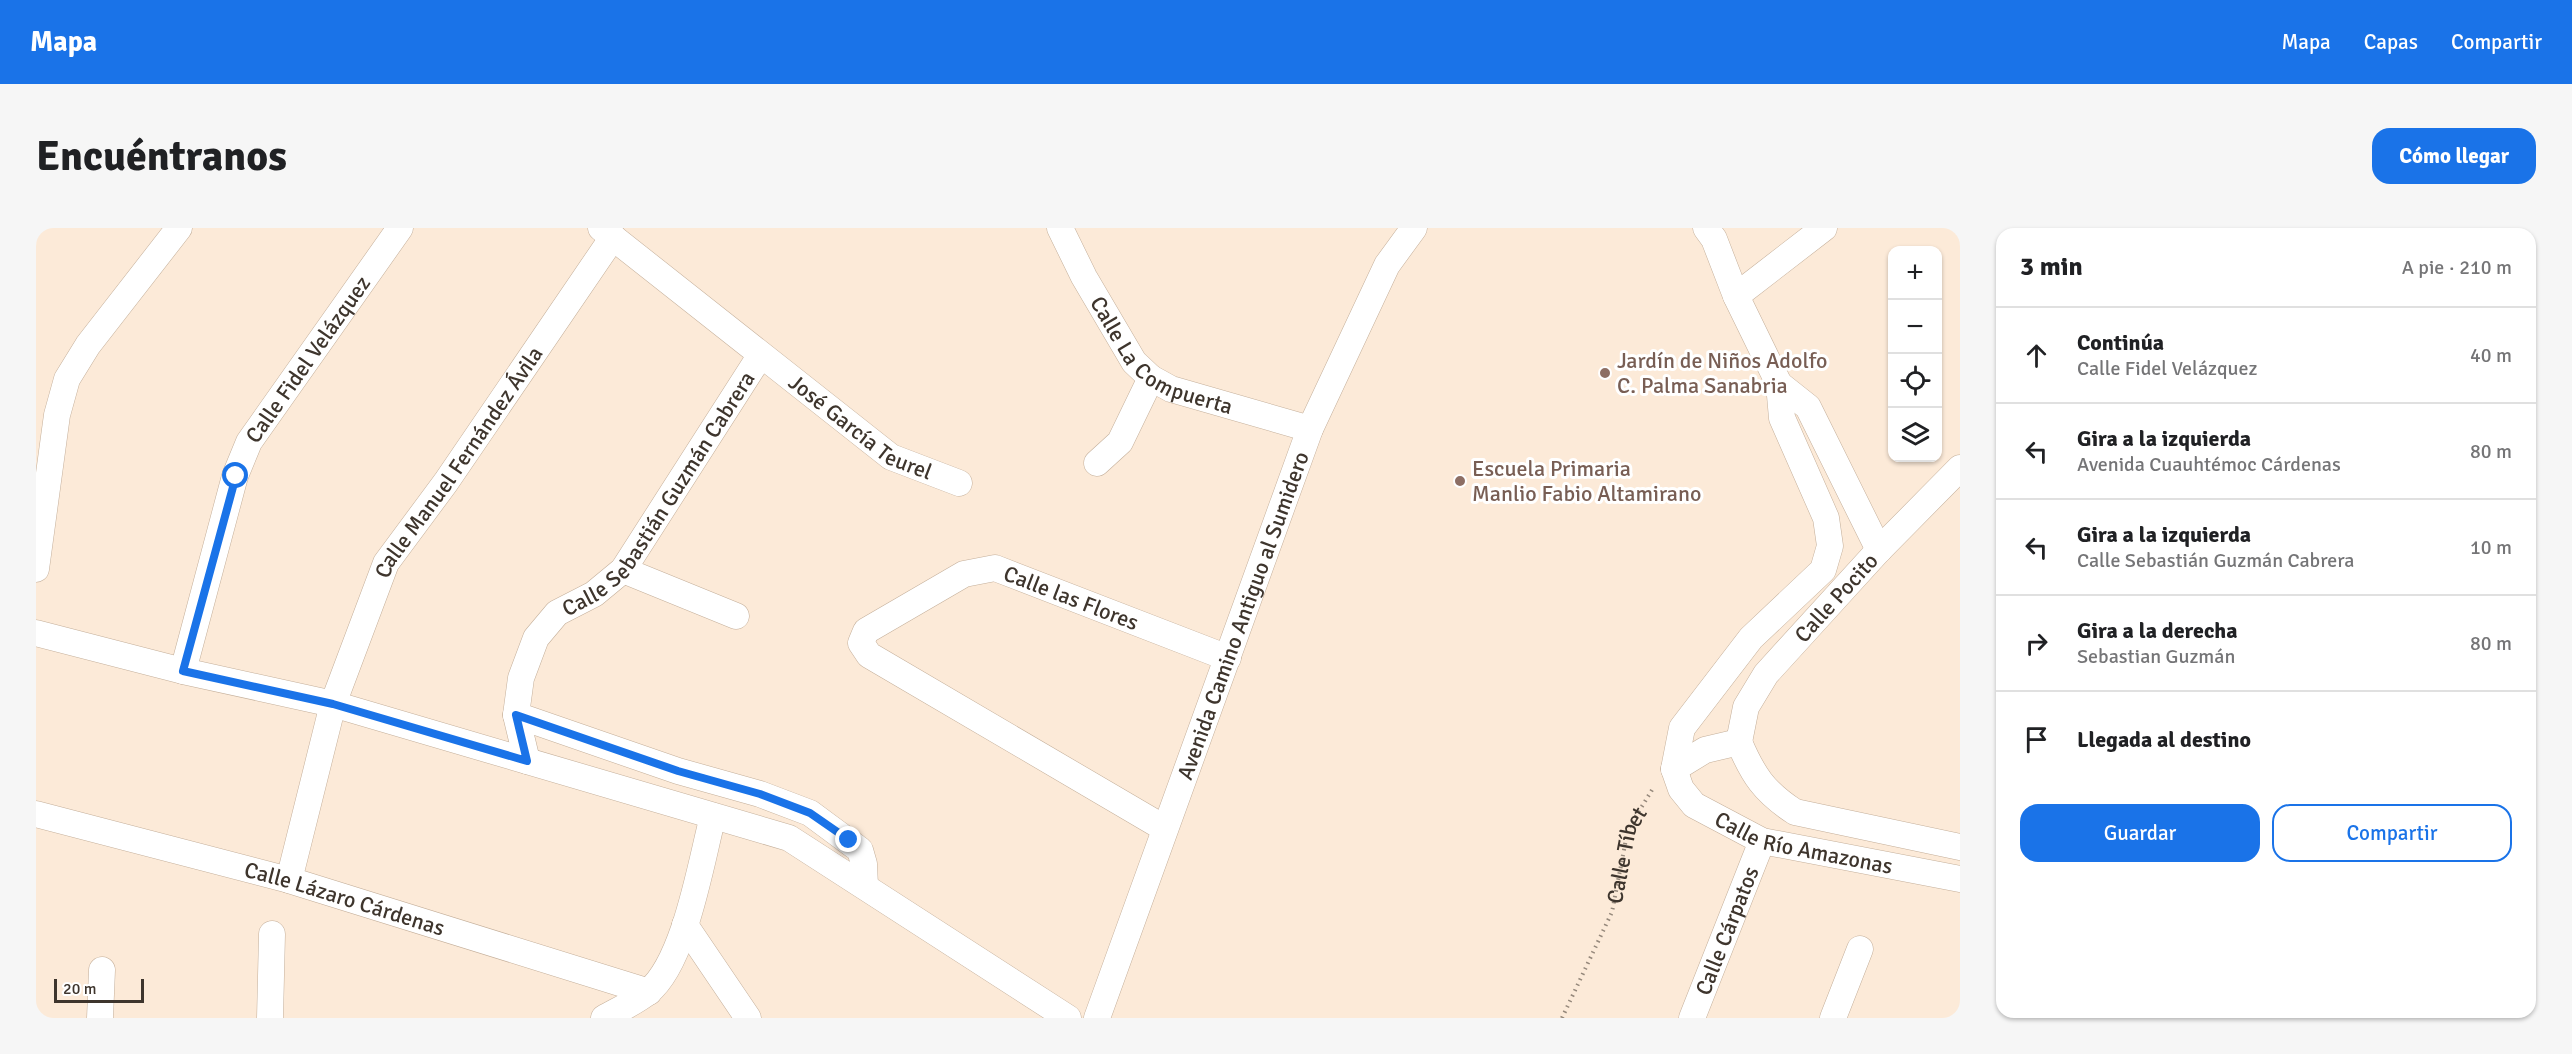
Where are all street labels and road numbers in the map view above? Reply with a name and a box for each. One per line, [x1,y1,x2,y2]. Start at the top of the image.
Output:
street label: Calle Fidel Velázquez [239,270,376,448]
street label: Calle La Compuerta [1085,291,1236,420]
street label: Calle Manuel Fernández Ávila [368,341,548,581]
street label: Calle Sebastián Guzmán Cabrera [557,366,760,622]
street label: José García Teurel [783,368,936,485]
street label: Avenida Camino Antiguo al Sumidero [1171,448,1314,783]
street label: Calle Pocito [1788,547,1883,648]
street label: Calle las Flores [1000,559,1142,636]
street label: Calle Tíbet [1600,801,1652,906]
street label: Calle Río Amazonas [1710,805,1895,879]
street label: Calle Lázaro Cárdenas [242,855,448,941]
street label: Calle Cárpatos [1689,862,1764,999]

